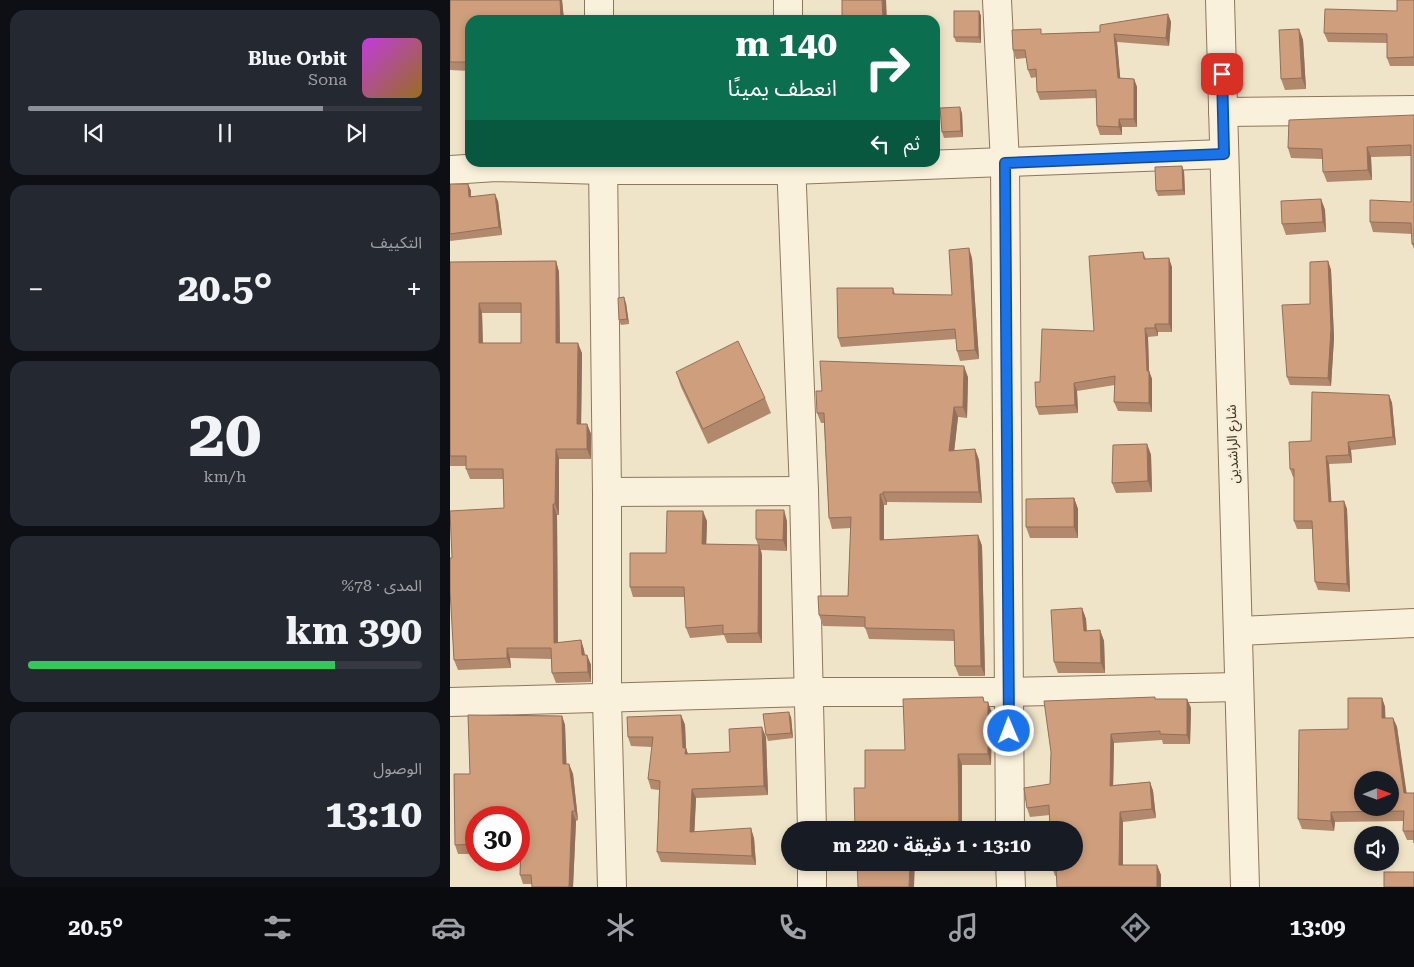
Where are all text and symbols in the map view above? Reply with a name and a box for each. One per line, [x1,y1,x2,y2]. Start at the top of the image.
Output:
text: 140 m [736,24,837,65]
icon: right [855,35,920,100]
text: Blue Orbit [248,47,347,70]
pin [1201,53,1243,95]
icon: arrive [1208,60,1236,88]
text: Sona [308,70,347,89]
text: انعطف يمينًا [728,76,837,101]
icon: previous [80,119,108,147]
icon: pause [211,119,239,147]
icon: next [342,119,370,147]
icon: left [866,130,894,158]
text: ثم [904,132,920,155]
text: التكييف [370,233,422,252]
text: 20.5° [178,266,272,310]
text: − [28,273,44,306]
text: + [406,273,422,306]
text: 20 [189,396,261,472]
street label: شارع الراشدين [1223,404,1244,484]
text: km/h [204,467,246,486]
text: المدى · 78% [342,576,422,595]
text: 390 km [286,609,422,653]
position arrow [982,704,1034,756]
text: الوصول [373,759,422,778]
north arrow [1354,771,1399,816]
map controls [1354,771,1399,871]
text: 13:10 [325,792,422,836]
speed limit sign: 30 [465,806,530,871]
button: sound [1354,826,1399,871]
text: 13:10 · 1 دقيقة · 220 m [833,834,1031,857]
icon: filters [260,910,295,945]
icon: car [431,910,466,945]
icon: climate [603,910,638,945]
icon: phone [775,910,810,945]
icon: music [946,910,981,945]
icon: directions [1118,910,1153,945]
text: 20.5° [68,915,123,940]
text: 13:09 [1290,915,1346,940]

